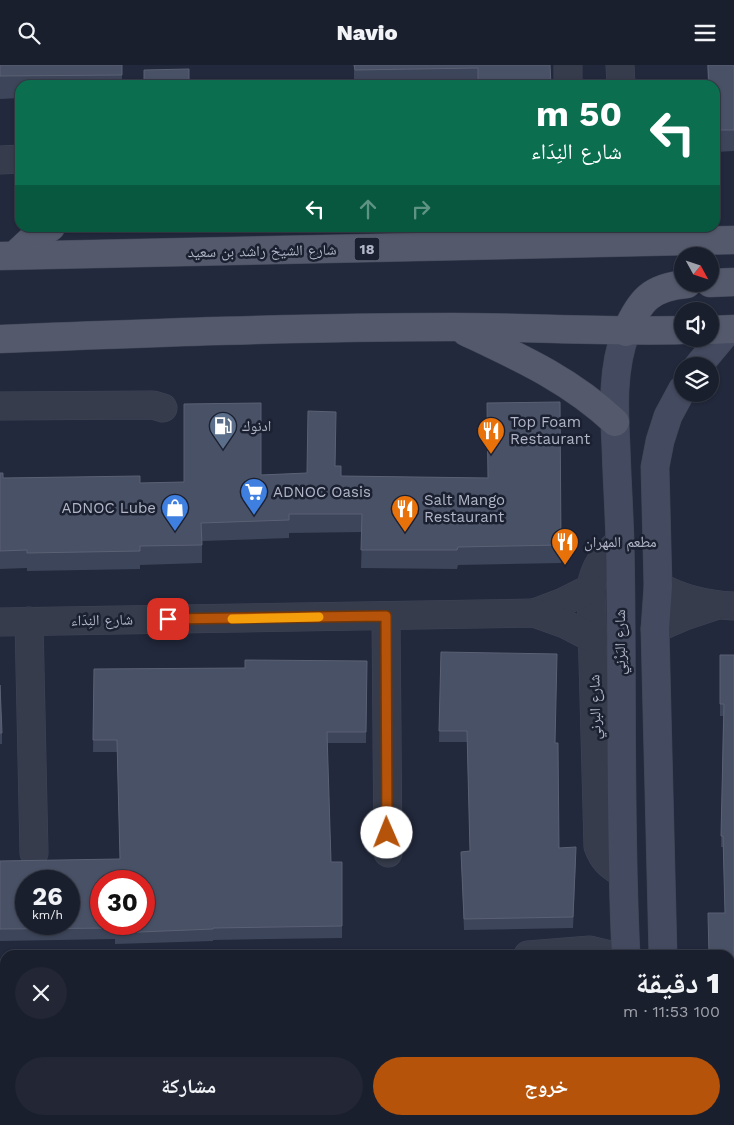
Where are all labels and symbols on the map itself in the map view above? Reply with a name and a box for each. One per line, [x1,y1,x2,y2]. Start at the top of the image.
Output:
road number: 18 [354,237,380,260]
street label: شارع الشيخ راشد بن سعيد [187,241,337,262]
north arrow [674,247,719,293]
fuel station icon: ادنوك [208,411,238,450]
place label: Top Foam Restaurant [510,413,591,448]
restaurant icon: Top Foam Restaurant [476,416,506,455]
place label: ادنوك [242,417,271,435]
supermarket icon: ADNOC Oasis [239,477,269,516]
place label: ADNOC Oasis [273,483,371,501]
place label: Salt Mango Restaurant [424,491,505,526]
shop icon: ADNOC Lube [160,493,190,532]
restaurant icon: Salt Mango Restaurant [390,494,420,533]
place label: ADNOC Lube [62,499,156,517]
restaurant icon: مطعم المهران [550,527,580,566]
place label: مطعم المهران [584,533,657,552]
pin [147,598,189,640]
street label: شارع البَرْنِي [611,609,632,675]
street label: شارع النِدَاء [71,610,133,631]
street label: شارع البرني [585,674,607,740]
position arrow [360,806,412,858]
speed limit sign: 30 [90,870,155,935]

